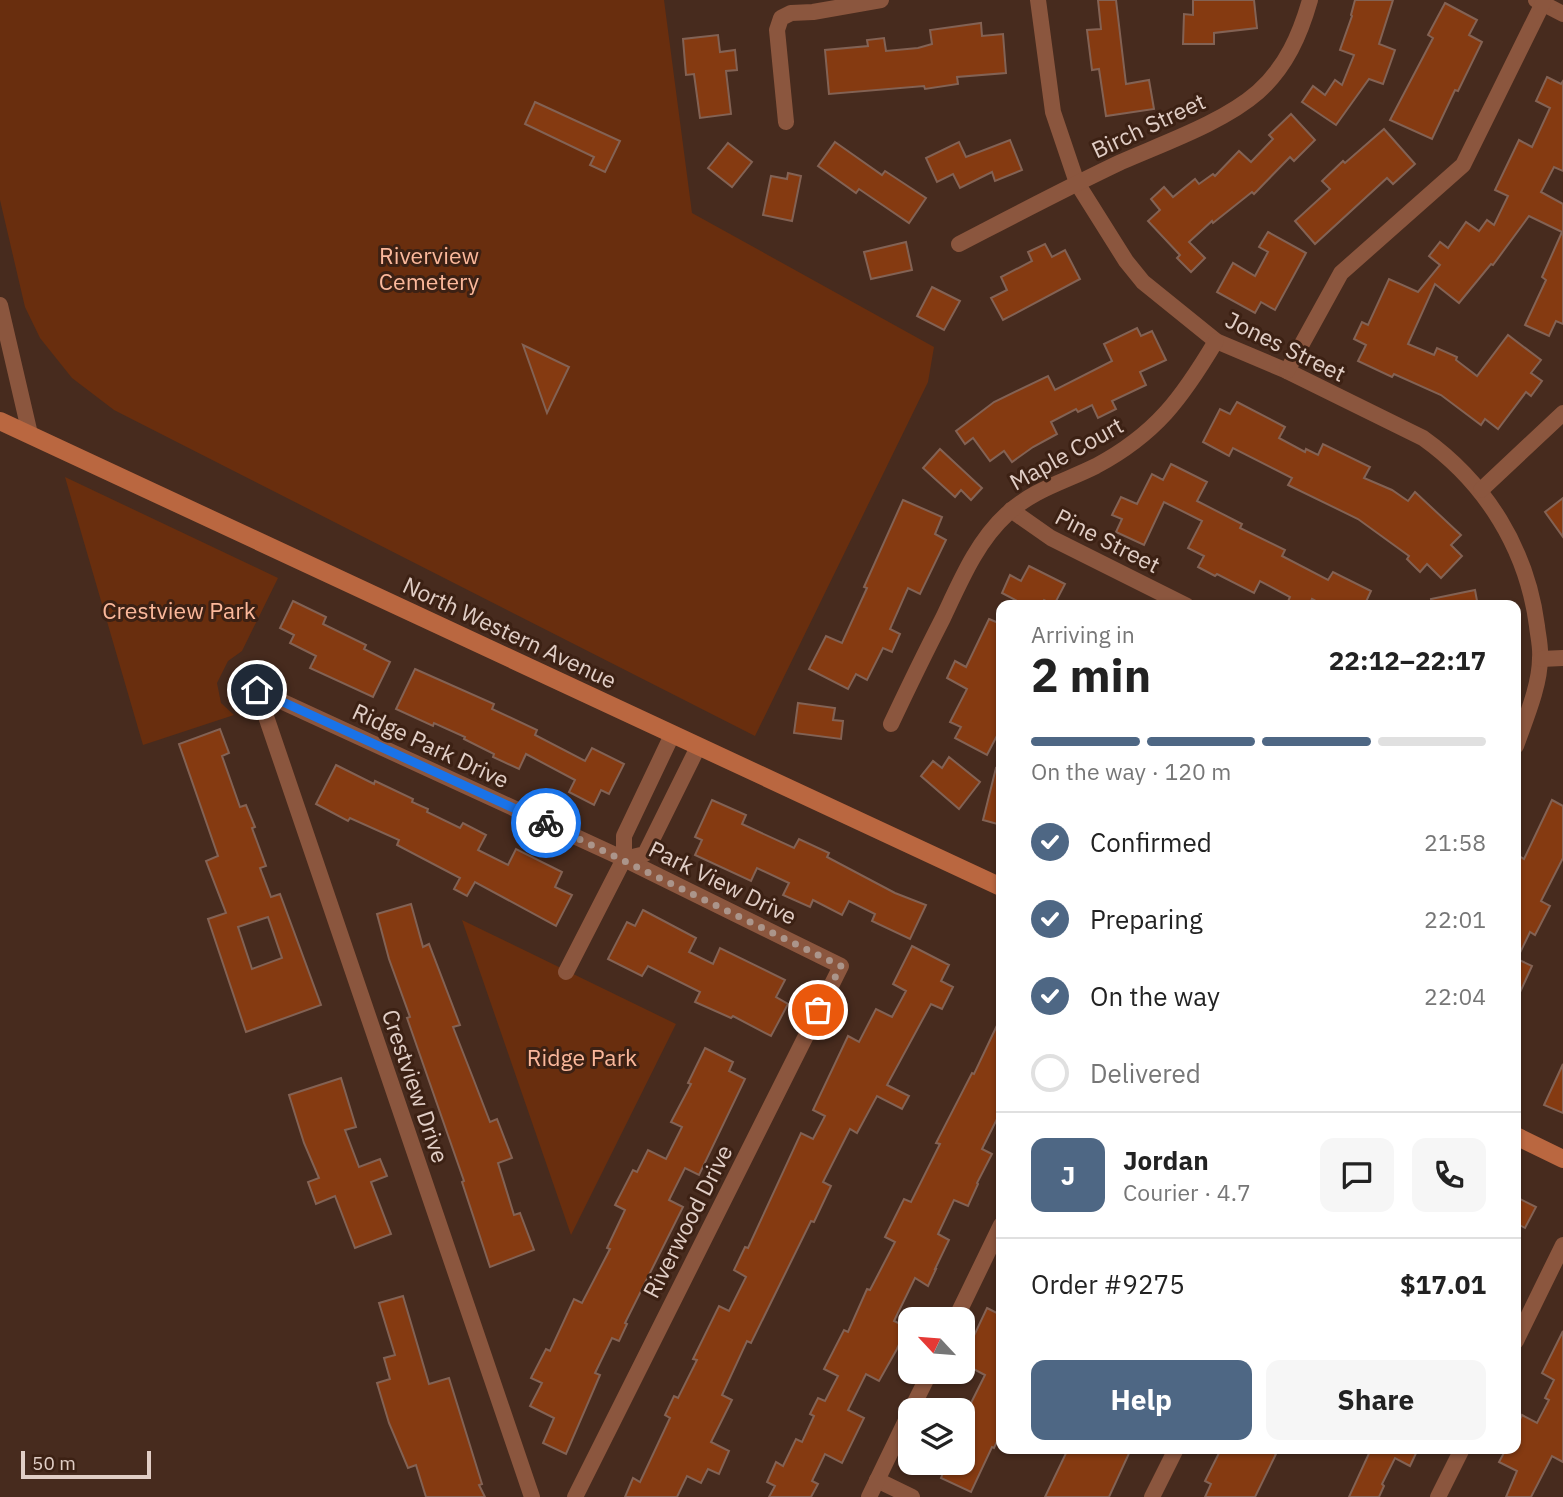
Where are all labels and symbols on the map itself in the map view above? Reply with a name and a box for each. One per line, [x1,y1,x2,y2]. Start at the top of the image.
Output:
street label: Birch Street [1086,86,1210,164]
park label: Riverview Cemetery [379,240,480,296]
street label: Jones Street [1221,304,1351,388]
street label: Maple Court [1004,409,1128,497]
street label: Pine Street [1050,501,1166,579]
street label: North Western Avenue [398,569,622,695]
park label: Crestview Park [102,595,256,625]
pin [227,660,287,720]
street label: Ridge Park Drive [348,696,514,794]
courier [511,788,581,858]
street label: Park View Drive [644,833,802,931]
pin [788,980,848,1040]
street label: Crestview Drive [376,1005,456,1167]
park label: Ridge Park [527,1042,637,1072]
street label: Riverwood Drive [635,1139,739,1303]
north arrow [898,1307,975,1384]
scale bar [21,1448,150,1480]

